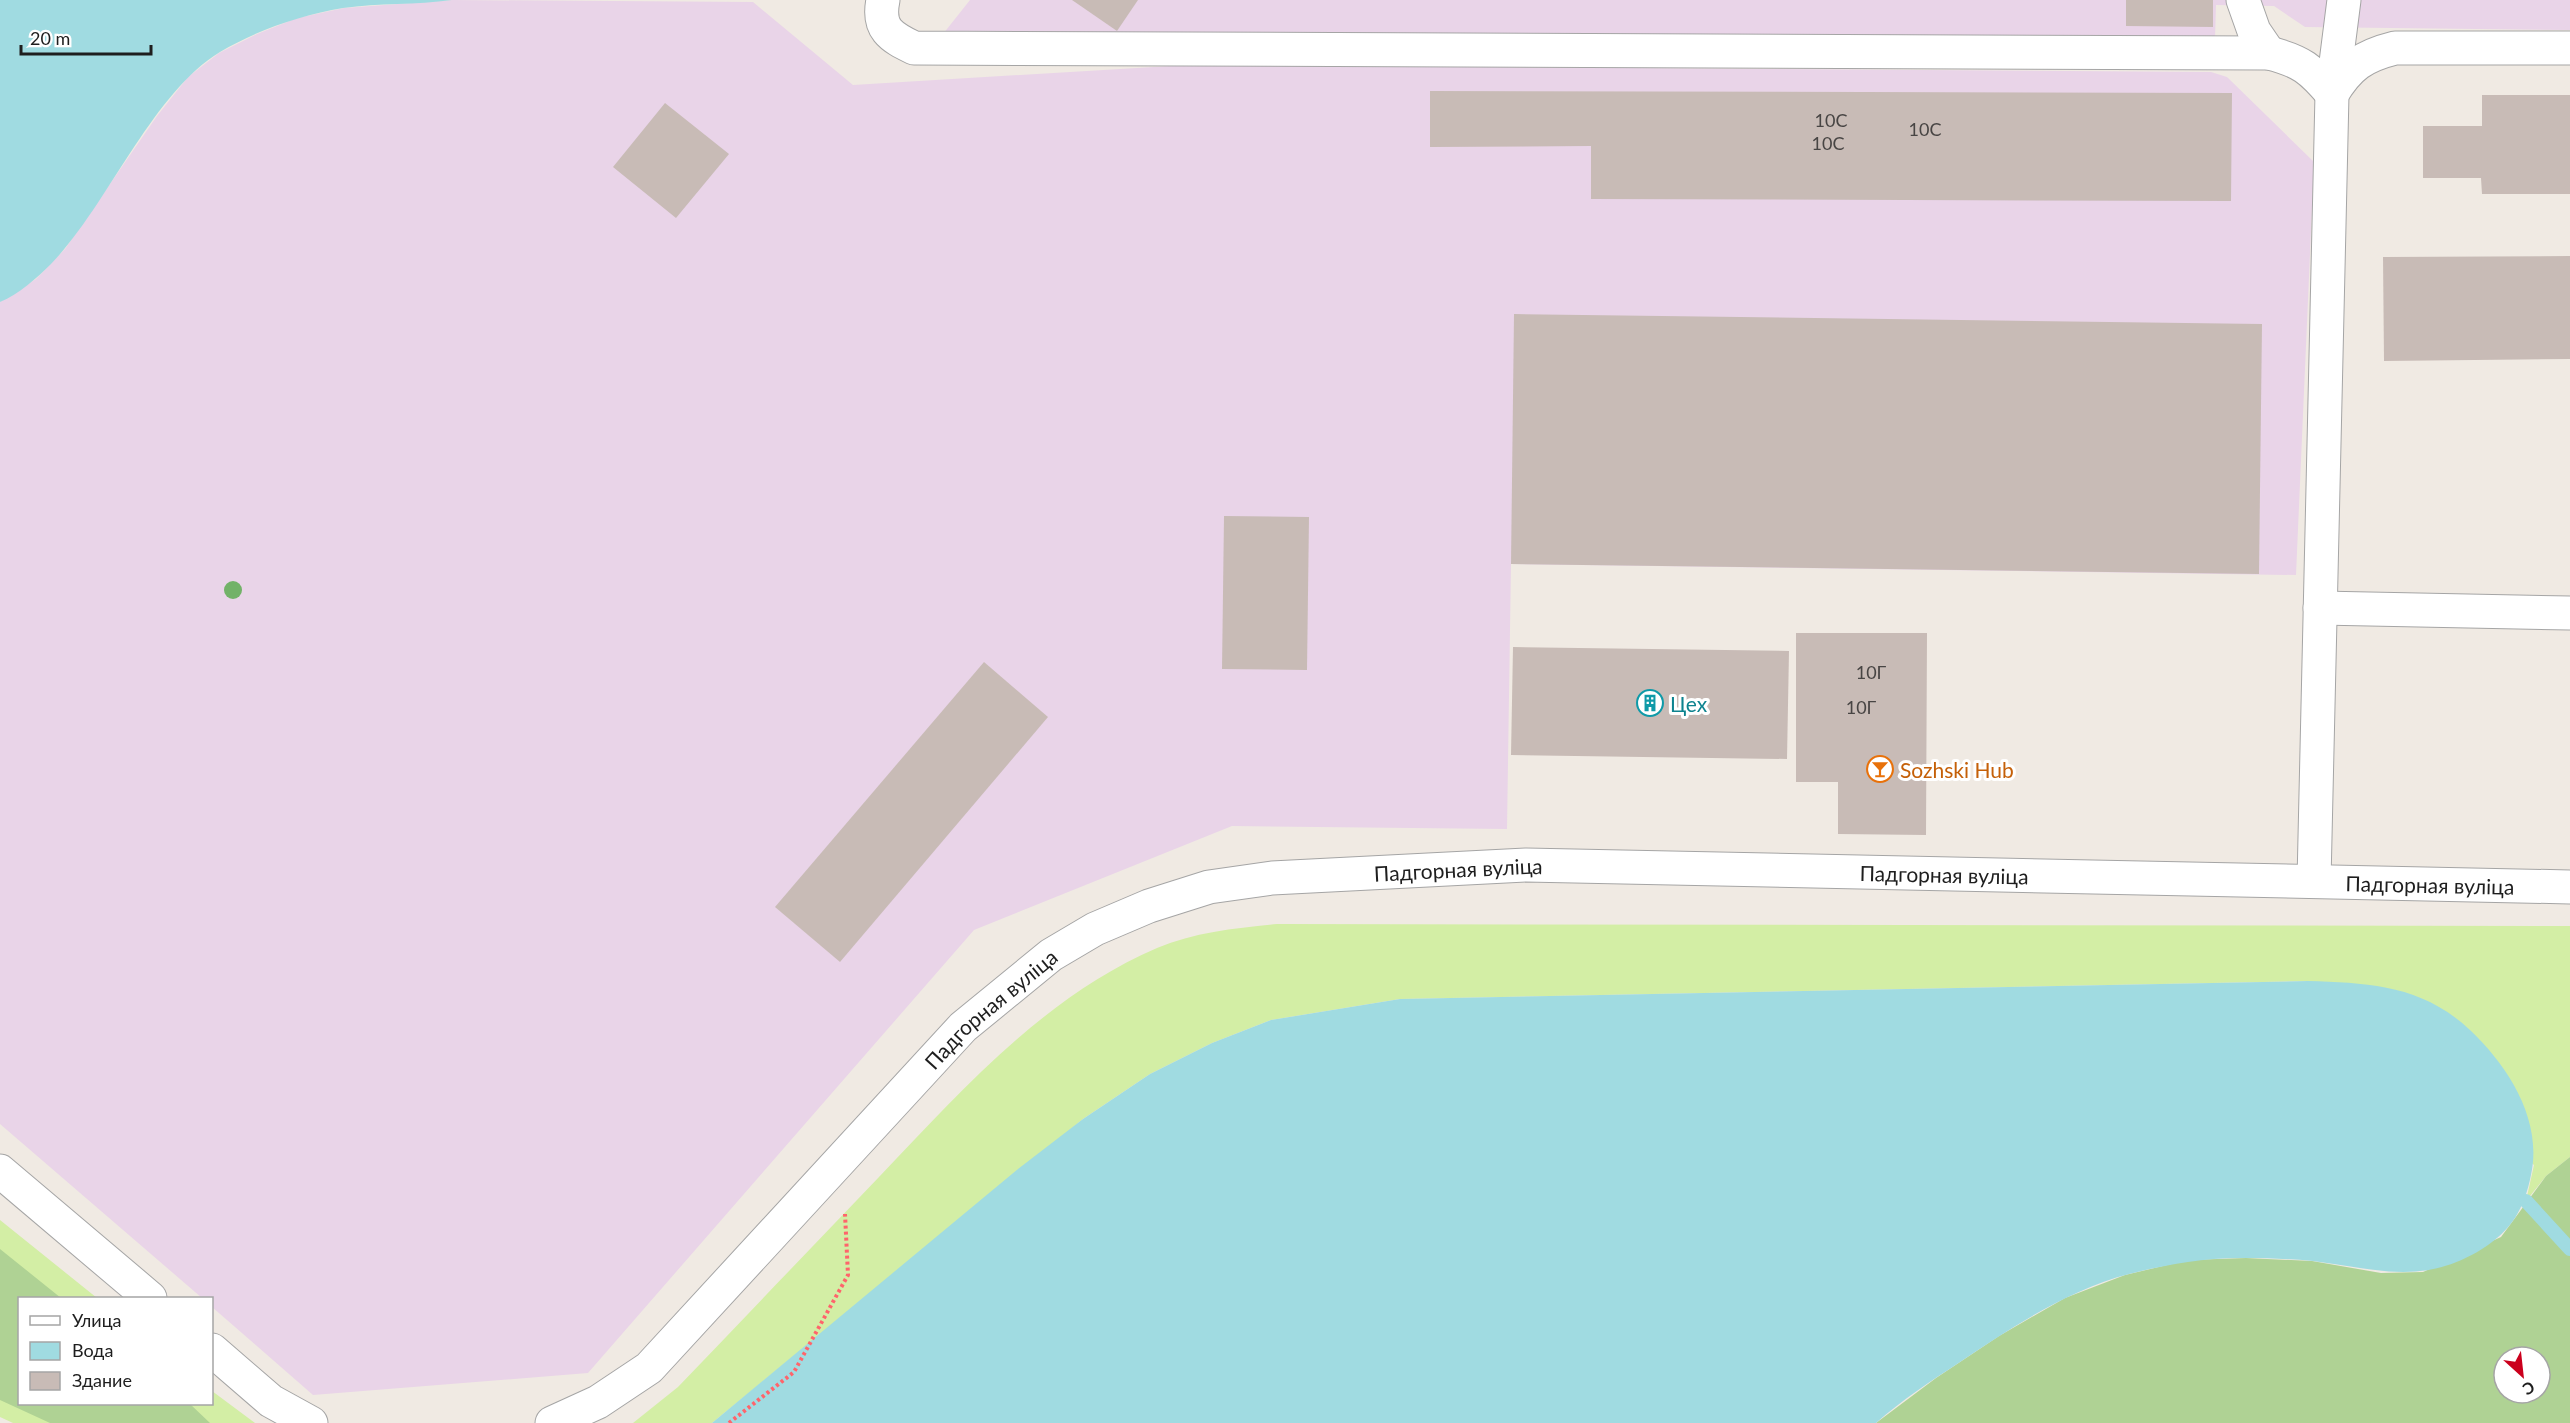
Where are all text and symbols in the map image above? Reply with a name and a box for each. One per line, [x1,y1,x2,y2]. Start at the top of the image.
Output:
scale bar [21,18,152,56]
text: 20 m [30,27,70,49]
house number: 10С [1815,109,1847,131]
house number: 10С [1909,118,1941,140]
house number: 10С [1812,132,1844,154]
house number: 10Г [1856,661,1887,683]
building icon: Цех [1635,688,1665,718]
place label: Цех [1670,691,1708,716]
house number: 10Г [1846,696,1877,718]
bar icon: Sozhski Hub [1865,754,1895,784]
place label: Sozhski Hub [1900,757,2014,782]
street label: Падгорная вуліца [1373,852,1543,885]
street label: Падгорная вуліца [1859,860,2029,888]
street label: Падгорная вуліца [2345,870,2515,898]
street label: Падгорная вуліца [919,943,1062,1074]
legend [18,1297,213,1405]
text: Улица [72,1309,122,1331]
text: Вода [72,1339,113,1361]
north arrow [2492,1345,2552,1405]
text: Здание [72,1369,132,1391]
text: С [2520,1378,2538,1400]

